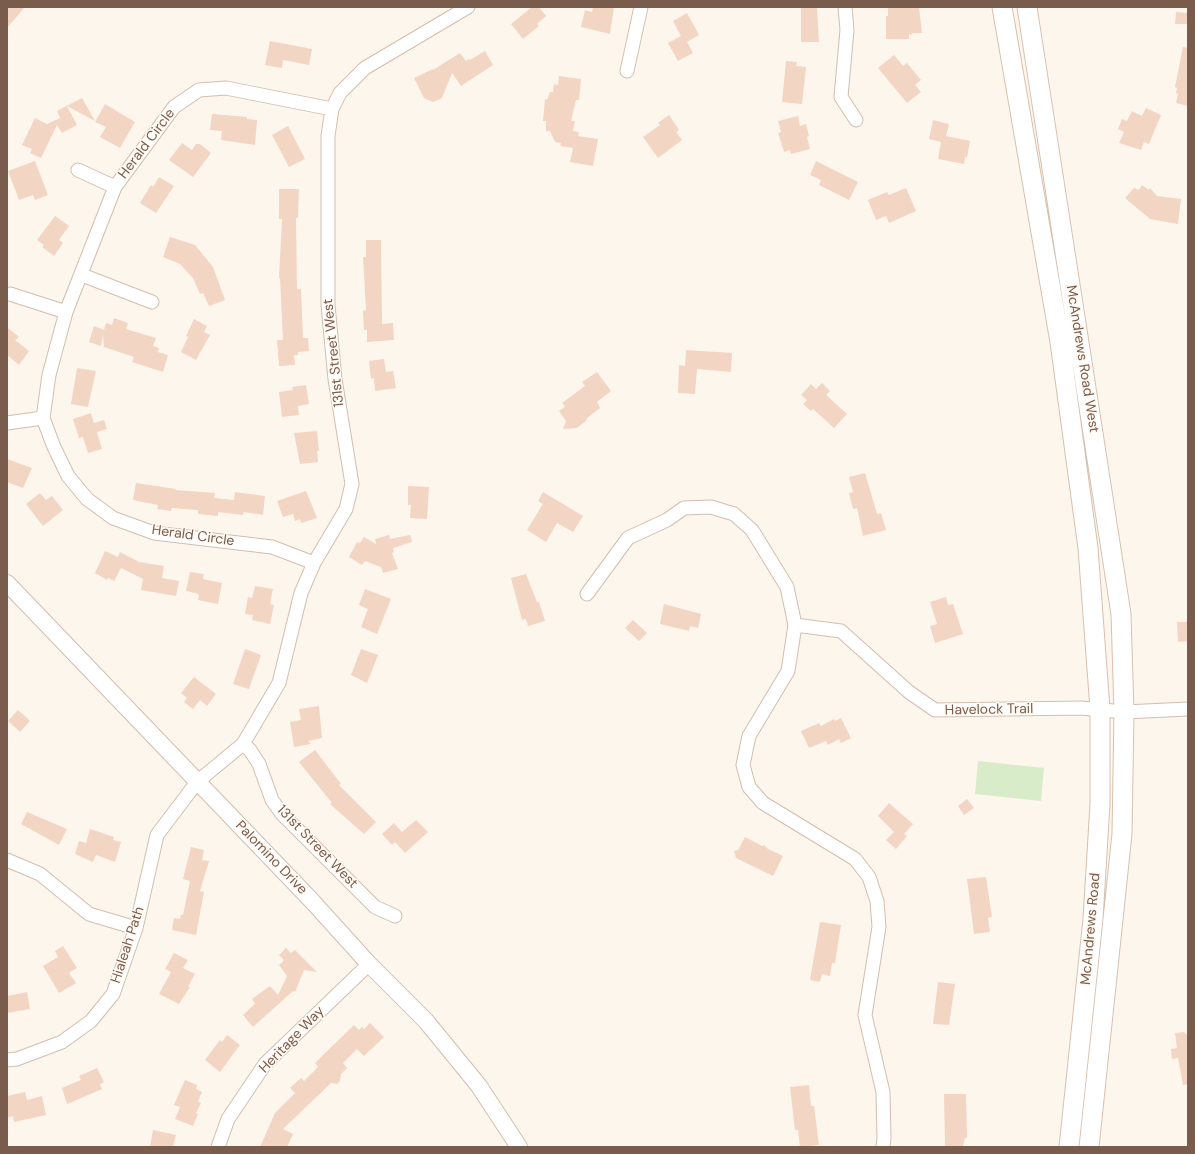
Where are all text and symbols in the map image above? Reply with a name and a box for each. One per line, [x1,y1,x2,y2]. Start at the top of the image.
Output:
street label: Herald Circle [115,106,179,182]
street label: McAndrews Road West [1062,284,1102,434]
street label: 131st Street West [320,298,348,408]
street label: Herald Circle [151,522,235,550]
street label: Havelock Trail [945,701,1033,719]
street label: 131st Street West [273,802,361,892]
street label: Palomino Drive [232,818,310,898]
street label: McAndrews Road [1078,872,1104,986]
street label: Hialeah Path [108,904,148,986]
street label: Heritage Way [256,1003,328,1077]

